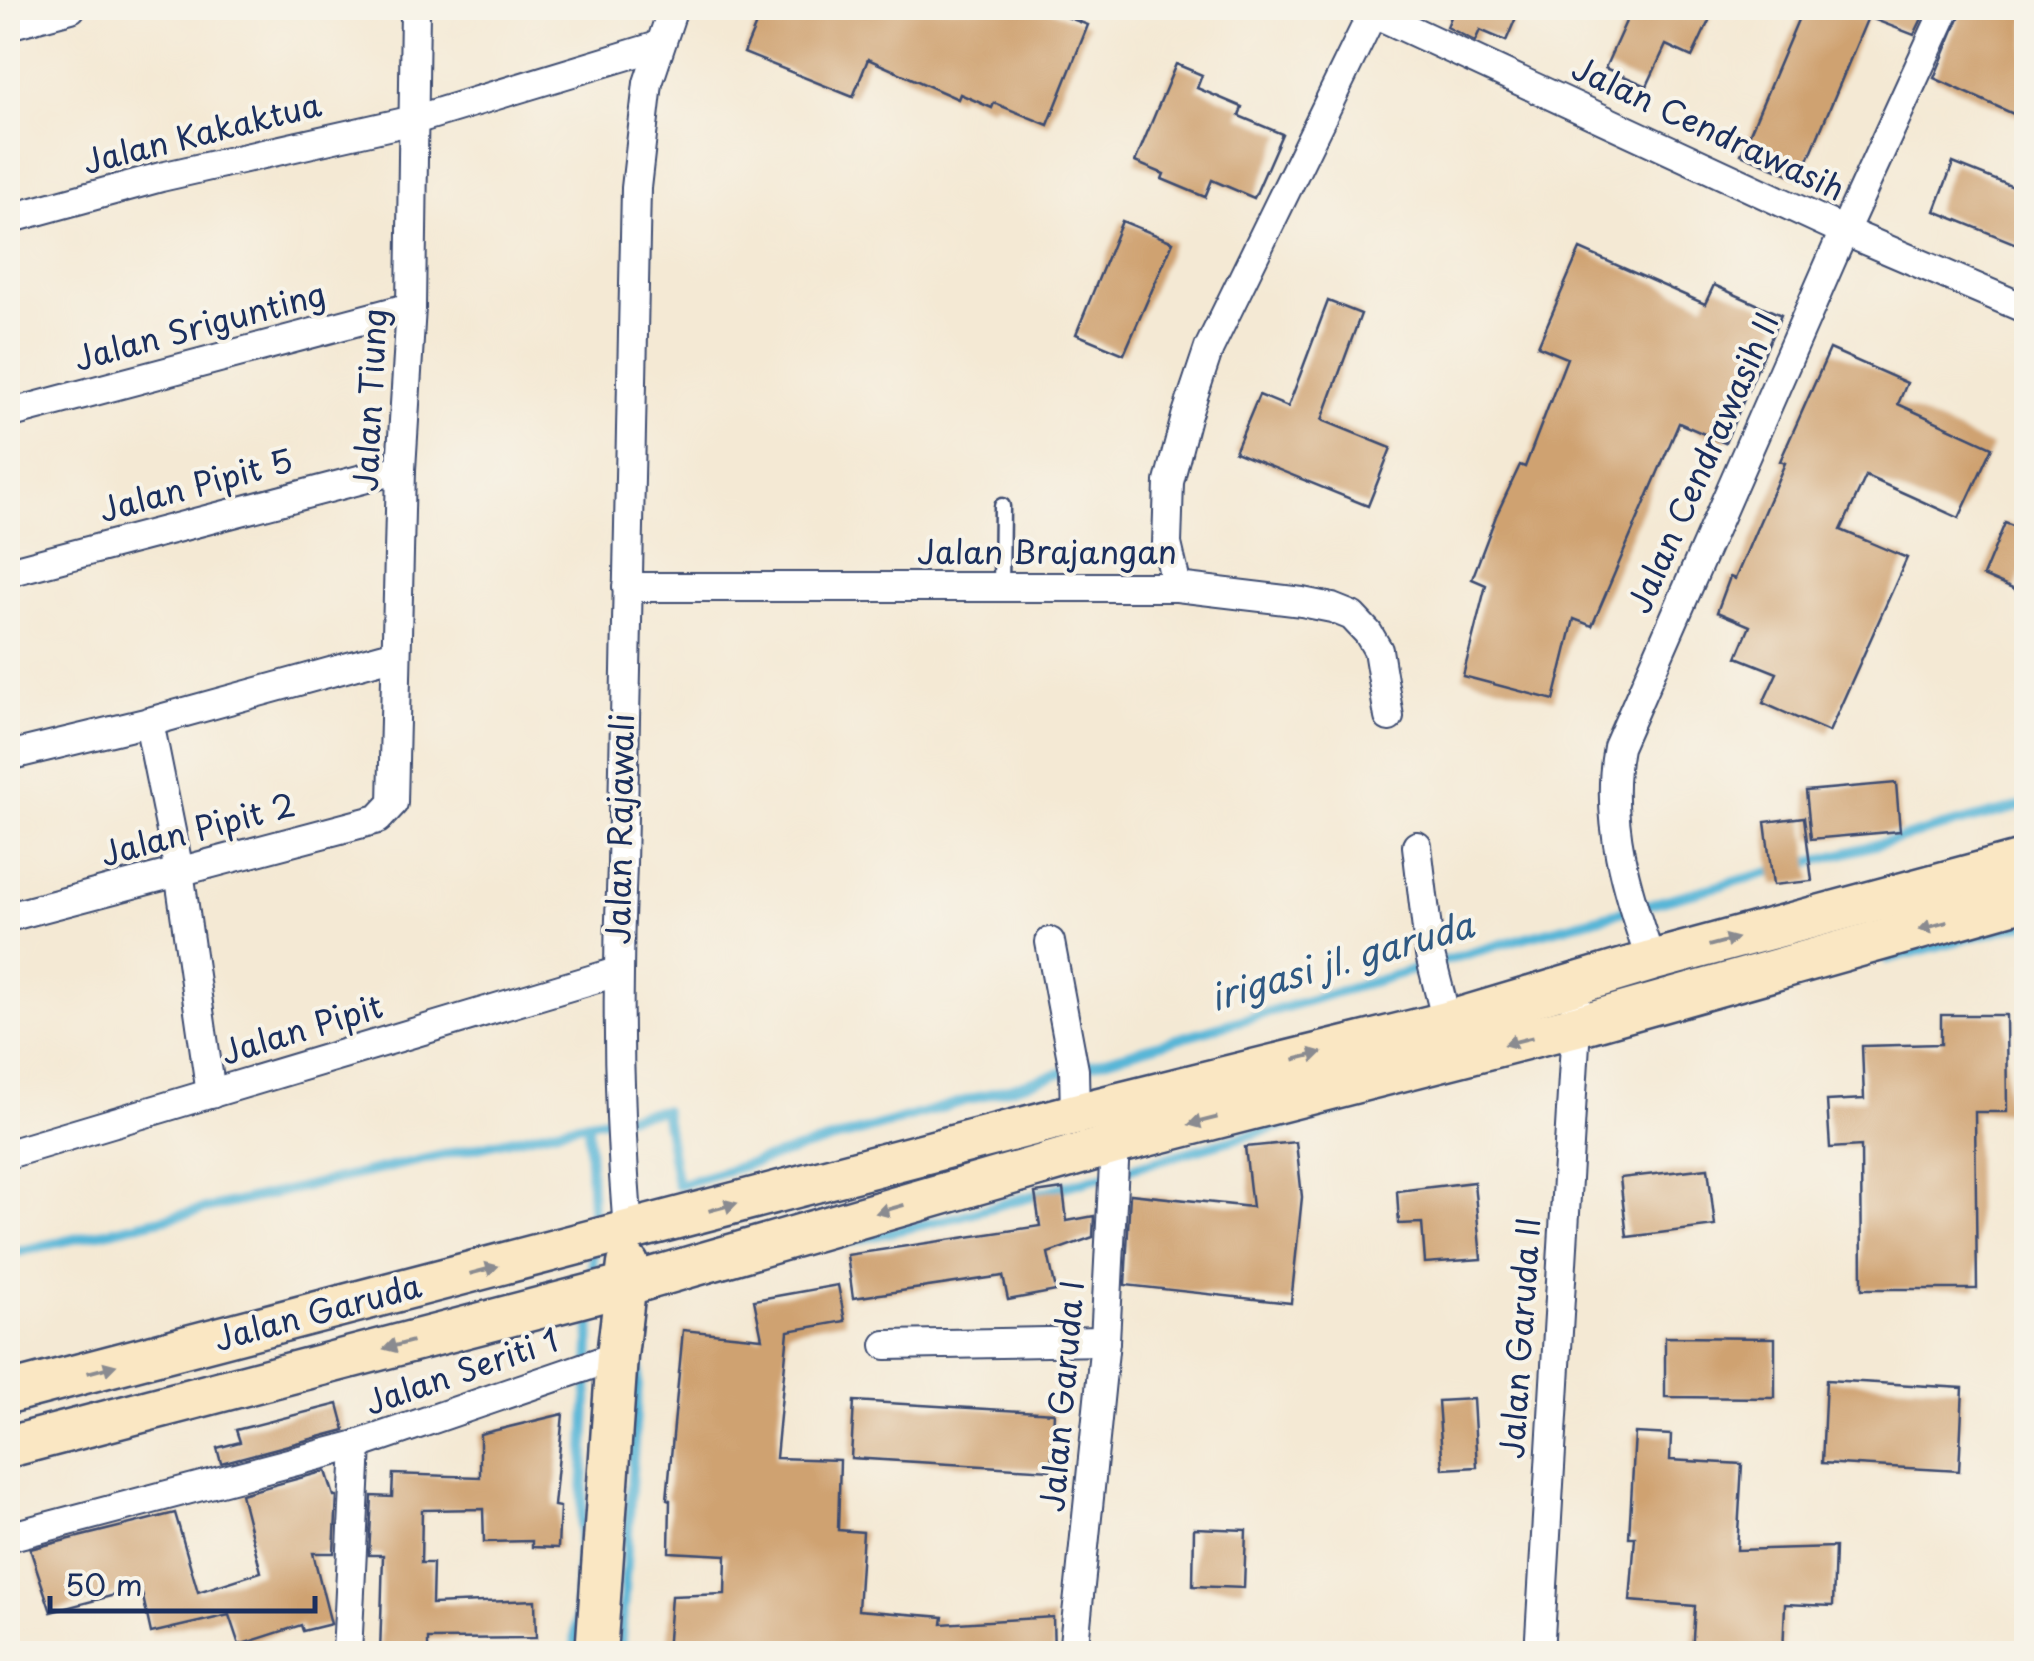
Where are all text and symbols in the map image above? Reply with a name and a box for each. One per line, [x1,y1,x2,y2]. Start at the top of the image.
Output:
street label: Jalan Cendrawasih [1564,43,1853,212]
street label: Jalan Kakaktua [77,79,326,185]
street label: Jalan Srigunting [68,268,331,382]
street label: Jalan Cendrawasih II [1614,304,1790,620]
street label: Jalan Tiung [340,307,398,493]
street label: Jalan Pipit 5 [93,435,298,533]
street label: Jalan Brajangan [917,527,1177,575]
street label: Jalan Rajawali [593,713,645,945]
street label: Jalan Pipit 2 [95,779,300,877]
water label: irigasi jl. garuda [1203,896,1481,1023]
one-way arrow [1917,919,1947,934]
one-way arrow [1708,933,1739,949]
street label: Jalan Pipit [215,981,388,1075]
one-way arrow [1502,1034,1533,1049]
one-way arrow [1293,1048,1324,1063]
one-way arrow [1187,1114,1218,1129]
one-way arrow [708,1199,739,1215]
one-way arrow [875,1202,905,1217]
street label: Jalan Garuda II [1487,1215,1551,1460]
street label: Jalan Garuda [209,1260,427,1362]
one-way arrow [469,1261,500,1277]
street label: Jalan Garuda I [1027,1278,1095,1514]
street label: Jalan Seriti 1 [358,1315,565,1426]
one-way arrow [382,1338,413,1353]
one-way arrow [87,1360,118,1376]
scale bar [50,1551,315,1613]
text: 50 m [65,1561,143,1606]

